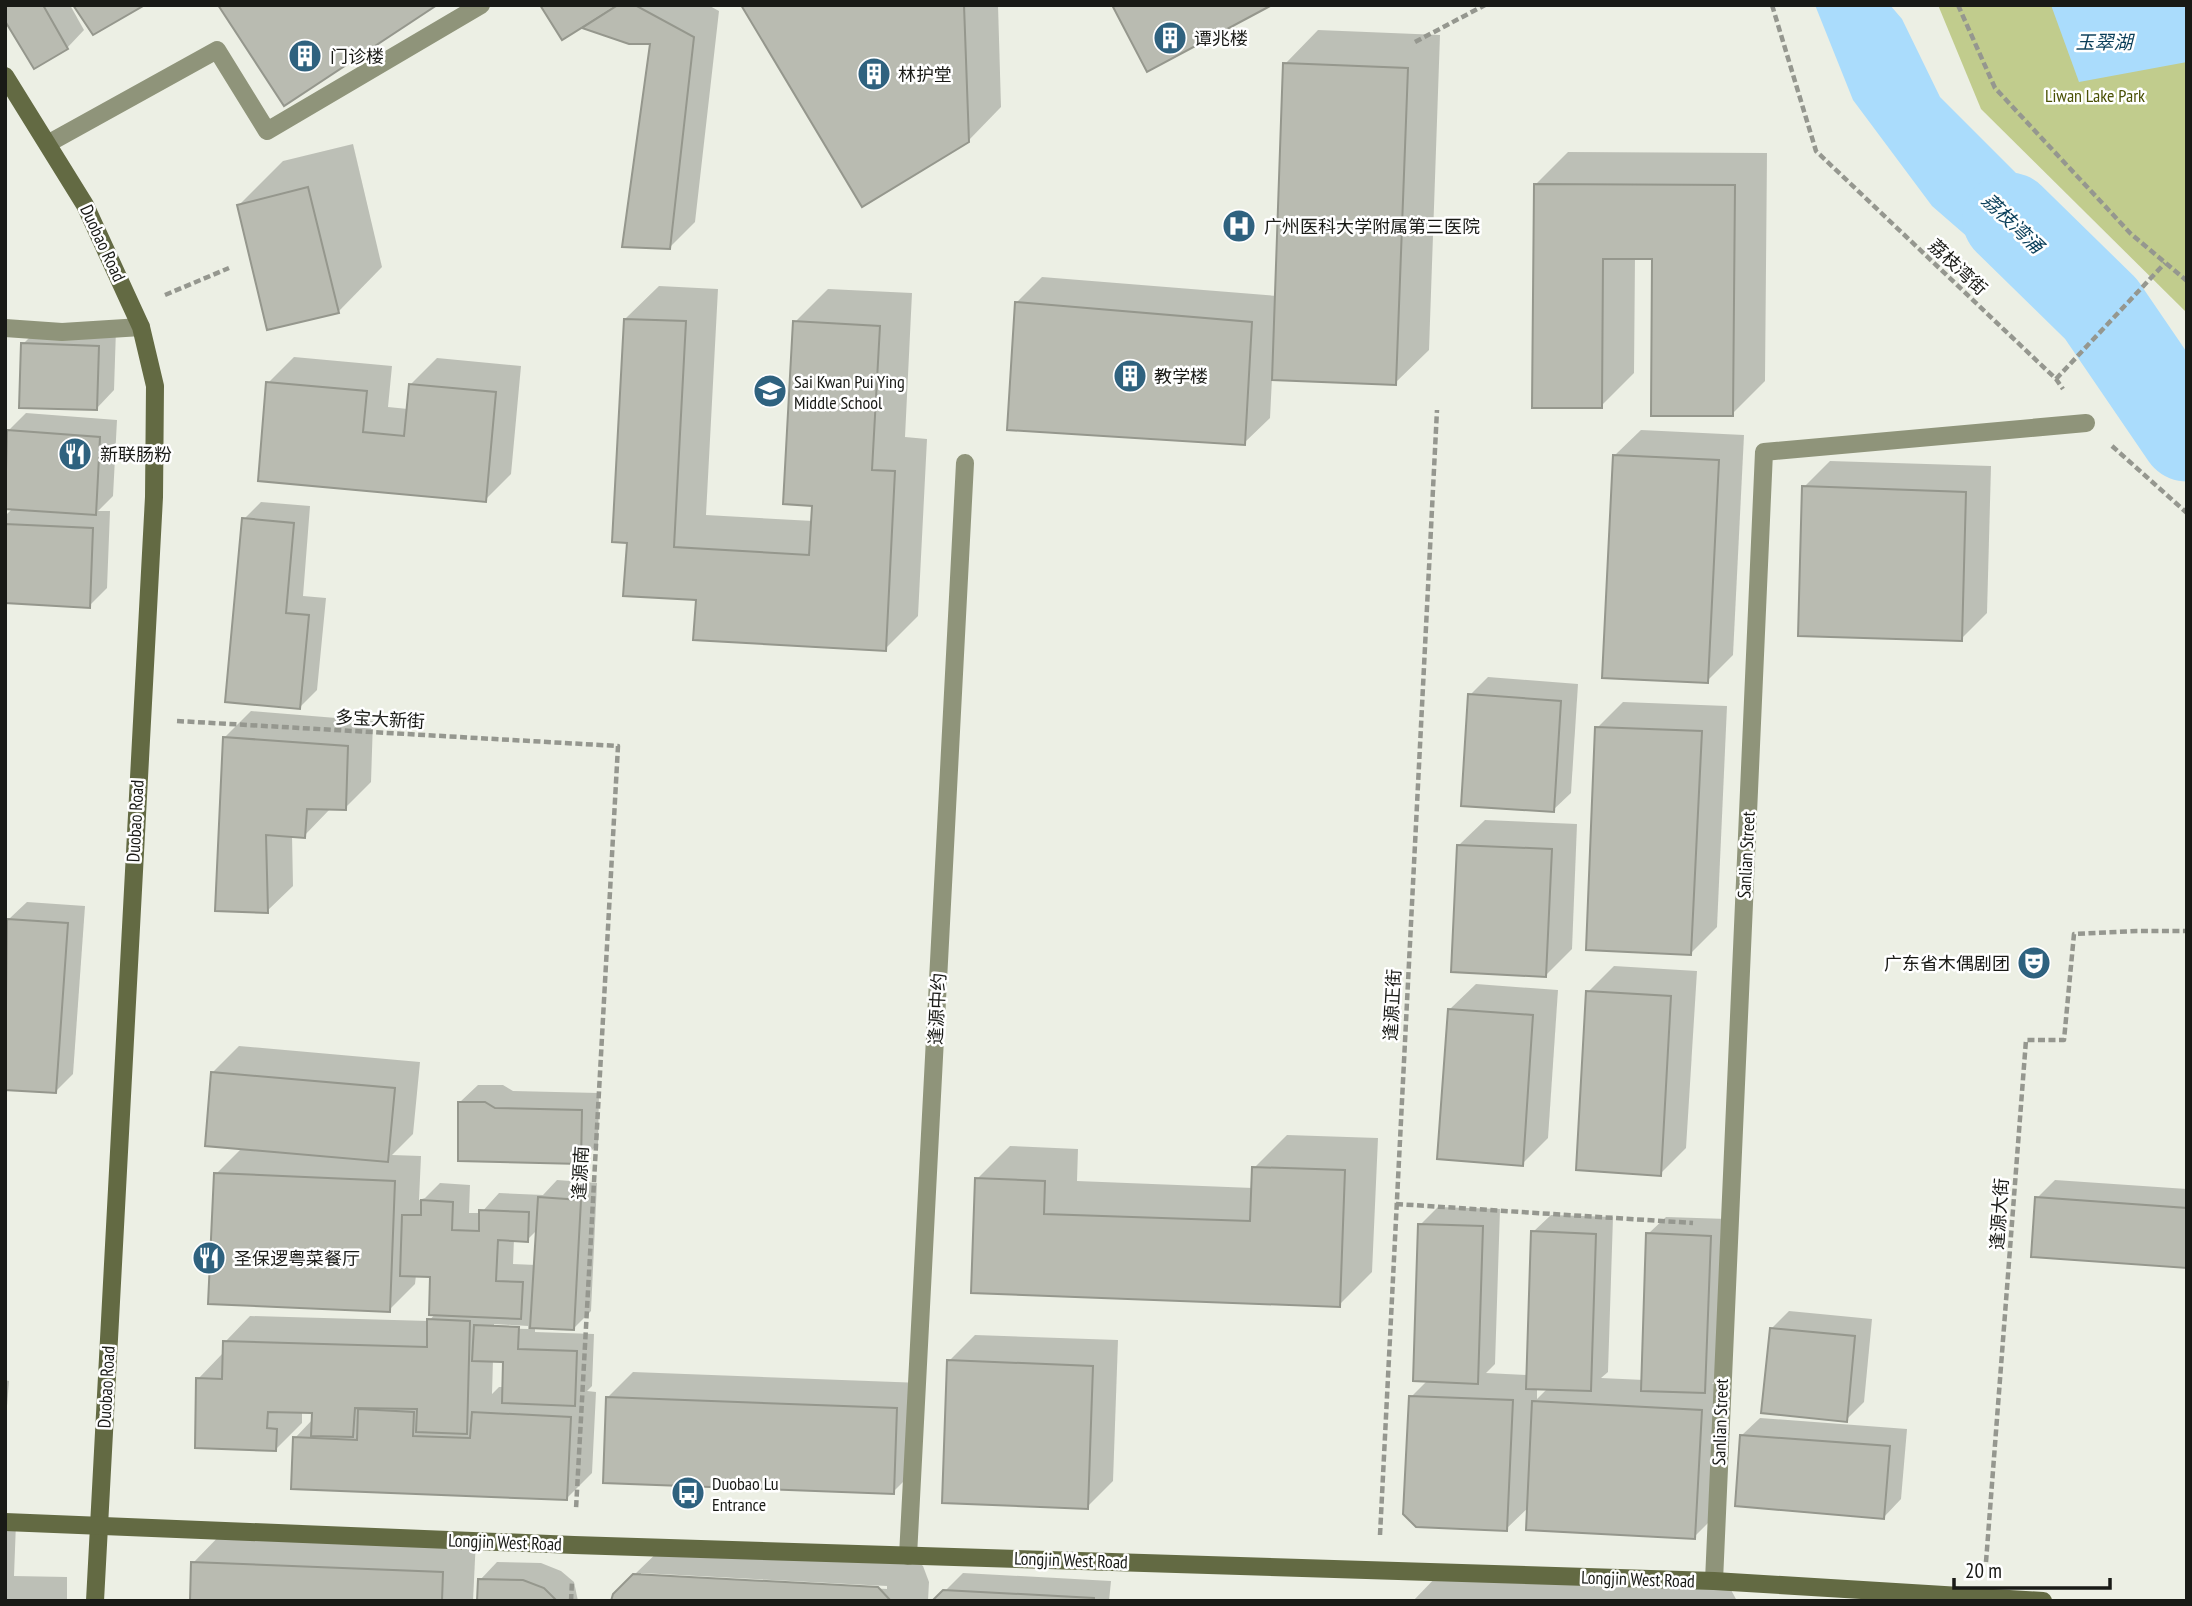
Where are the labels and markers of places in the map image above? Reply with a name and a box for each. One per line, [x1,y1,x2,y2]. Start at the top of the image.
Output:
building icon: 谭兆楼 [1151,19,1189,57]
place label: 谭兆楼 [1194,27,1248,50]
building icon: 门诊楼 [286,37,324,75]
place label: 门诊楼 [330,45,384,68]
building icon: 林护堂 [855,55,893,93]
place label: 林护堂 [898,63,952,86]
hospital icon: 广州医科大学附属第三医院 [1220,207,1258,245]
place label: 广州医科大学附属第三医院 [1264,215,1480,238]
building icon: 教学楼 [1111,357,1149,395]
place label: 教学楼 [1154,365,1208,388]
place label: Sai Kwan Pui Ying Middle School [794,370,905,414]
school or university icon: Sai Kwan Pui Ying Middle School [751,372,789,410]
restaurant icon: 新联肠粉 [56,435,94,473]
place label: 新联肠粉 [100,443,172,466]
theatre icon: 广东省木偶剧团 [2015,944,2053,982]
place label: 广东省木偶剧团 [1884,952,2010,975]
restaurant icon: 圣保逻粤菜餐厅 [190,1239,228,1277]
place label: 圣保逻粤菜餐厅 [234,1247,360,1270]
place label: Duobao Lu Entrance [712,1472,779,1516]
bus stop icon: Duobao Lu Entrance [669,1474,707,1512]

